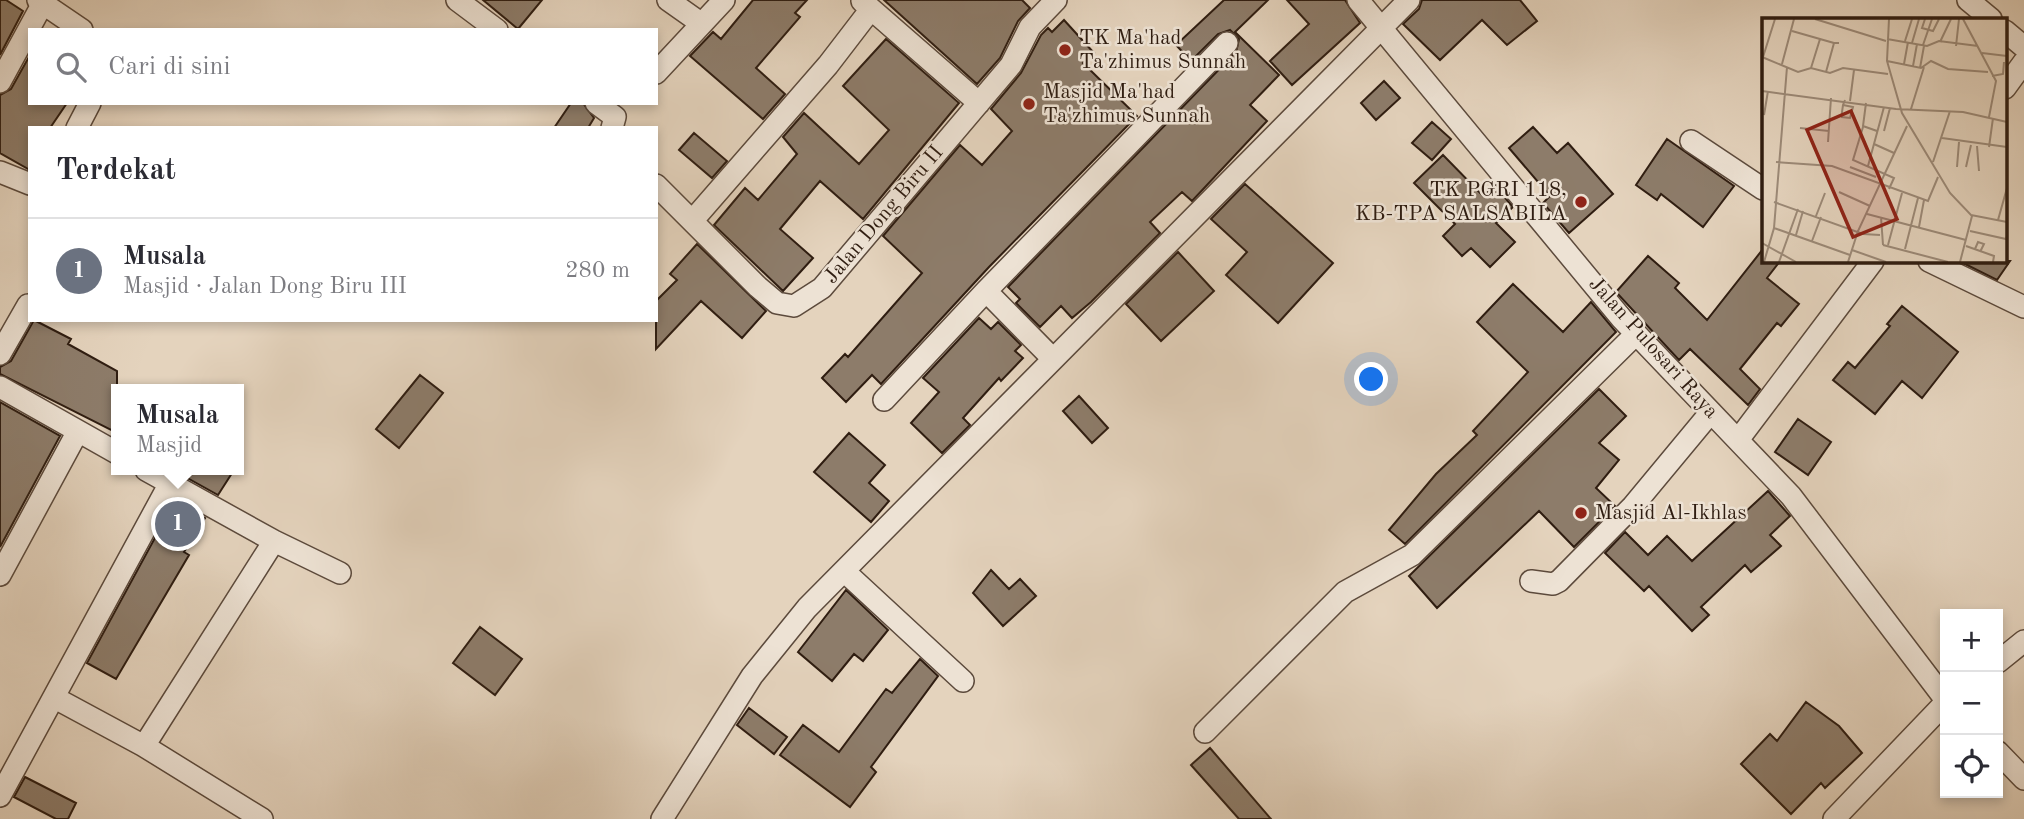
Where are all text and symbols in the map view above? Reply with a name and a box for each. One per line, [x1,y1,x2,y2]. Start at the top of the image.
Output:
inset map [1762,18,2007,262]
search box [28,28,658,105]
place label: TK Ma'had Ta'zhimus Sunnah [1079,28,1246,73]
marker: TK Ma'had Ta'zhimus Sunnah [1057,42,1073,58]
icon: search [52,48,90,86]
text: Cari di sini [108,54,230,80]
place label: Masjid Ma'had Ta'zhimus Sunnah [1043,82,1210,127]
marker: Masjid Ma'had Ta'zhimus Sunnah [1021,96,1037,112]
street label: Jalan Dong Biru II [820,142,948,288]
text: Terdekat [56,156,176,186]
place label: TK PGRI 118, KB-TPA SALSABILA [1355,180,1567,225]
marker: TK PGRI 118, KB-TPA SALSABILA [1573,194,1589,210]
text: Musala [123,244,206,270]
text: 1 [72,259,86,282]
text: 280 m [565,259,630,282]
street label: Jalan Pulosari Raya [1584,273,1722,423]
text: Masjid · Jalan Dong Biru III [123,275,407,298]
your location [1354,362,1388,396]
popup [111,384,244,475]
text: Musala [136,403,219,429]
text: Masjid [136,434,202,457]
pin: 1 [155,498,201,550]
place label: Masjid Al-Ikhlas [1595,503,1747,524]
marker: Masjid Al-Ikhlas [1573,505,1589,521]
map controls [1940,609,2003,798]
button: + [1940,609,2003,672]
button: − [1940,672,2003,735]
button: locate [1940,735,2003,798]

